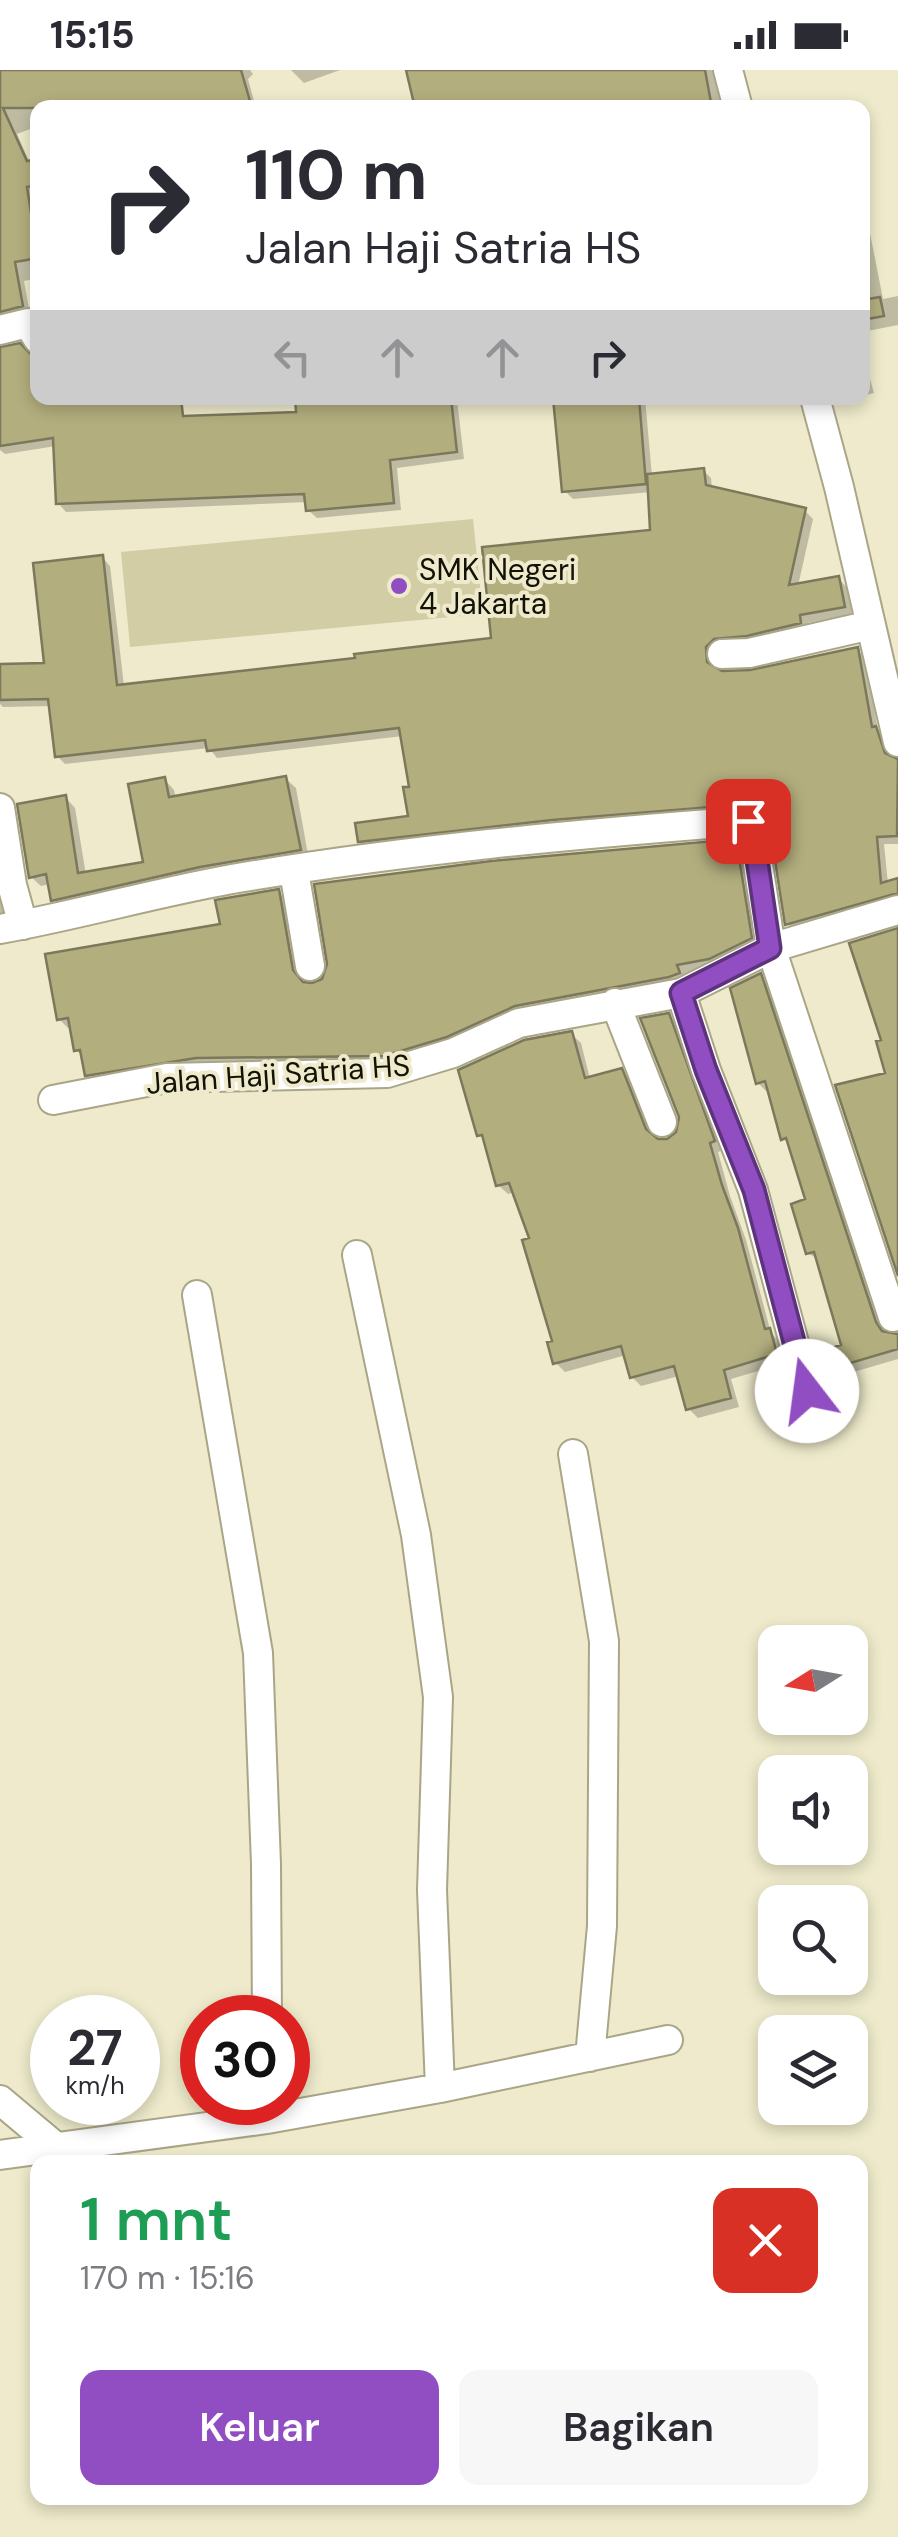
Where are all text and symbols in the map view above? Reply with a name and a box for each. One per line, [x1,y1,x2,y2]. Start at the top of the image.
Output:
text: 15:15 [50,10,135,60]
text: 110 m [245,130,428,221]
icon: right [80,140,210,270]
text: Jalan Haji Satria HS [245,218,641,277]
icon: left [265,330,320,385]
icon: ahead [370,330,425,385]
icon: ahead [475,330,530,385]
icon: right [580,330,635,385]
place label: SMK Negeri 4 Jakarta [419,550,576,623]
marker: SMK Negeri 4 Jakarta [388,575,410,597]
pin [706,779,791,864]
icon: arrive [721,794,776,849]
street label: Jalan Haji Satria HS [145,1045,411,1103]
position arrow [755,1339,859,1443]
north arrow [758,1625,868,1735]
map controls [758,1625,868,2125]
button: sound [758,1755,868,1865]
button: search [758,1885,868,1995]
speed limit sign: 30 [180,1995,310,2125]
text: 27 [67,2015,123,2081]
button: layers [758,2015,868,2125]
text: km/h [65,2069,125,2102]
text: 1 mnt [80,2180,233,2259]
button: close [713,2188,818,2293]
text: 170 m · 15:16 [80,2257,255,2299]
button: Keluar [80,2370,439,2485]
button: Bagikan [459,2370,818,2485]

